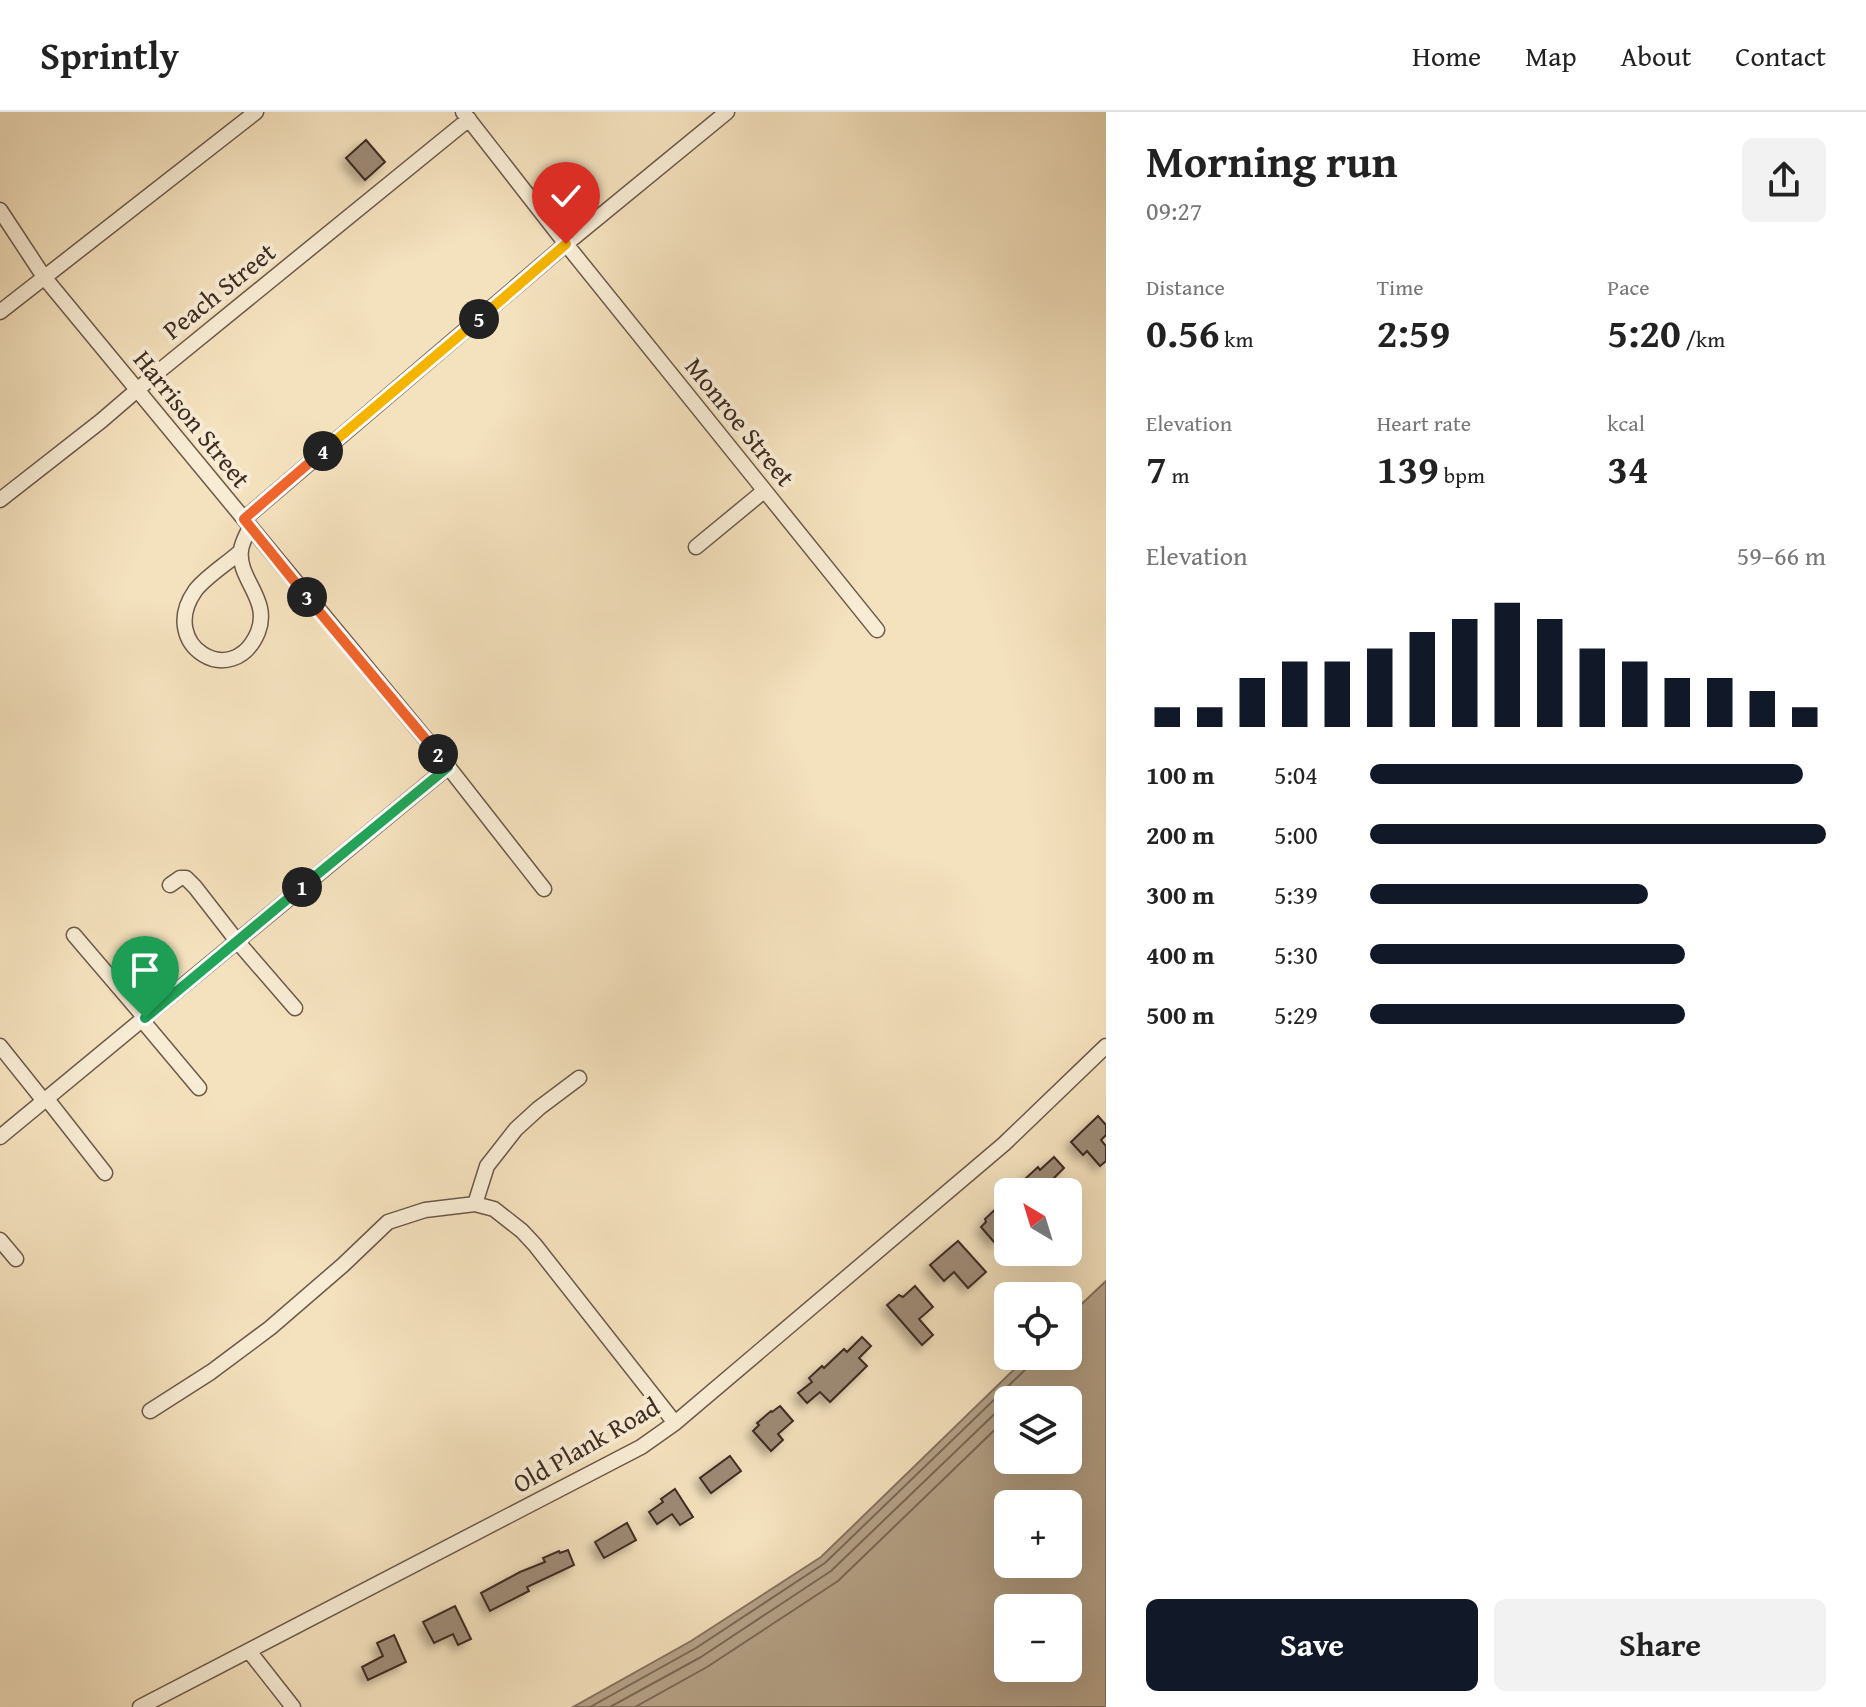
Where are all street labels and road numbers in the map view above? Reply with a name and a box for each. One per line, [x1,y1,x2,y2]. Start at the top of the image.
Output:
street label: Peach Street [154,233,284,348]
street label: Harrison Street [124,341,260,496]
street label: Monroe Street [676,349,805,495]
street label: Old Plank Road [505,1387,667,1503]

